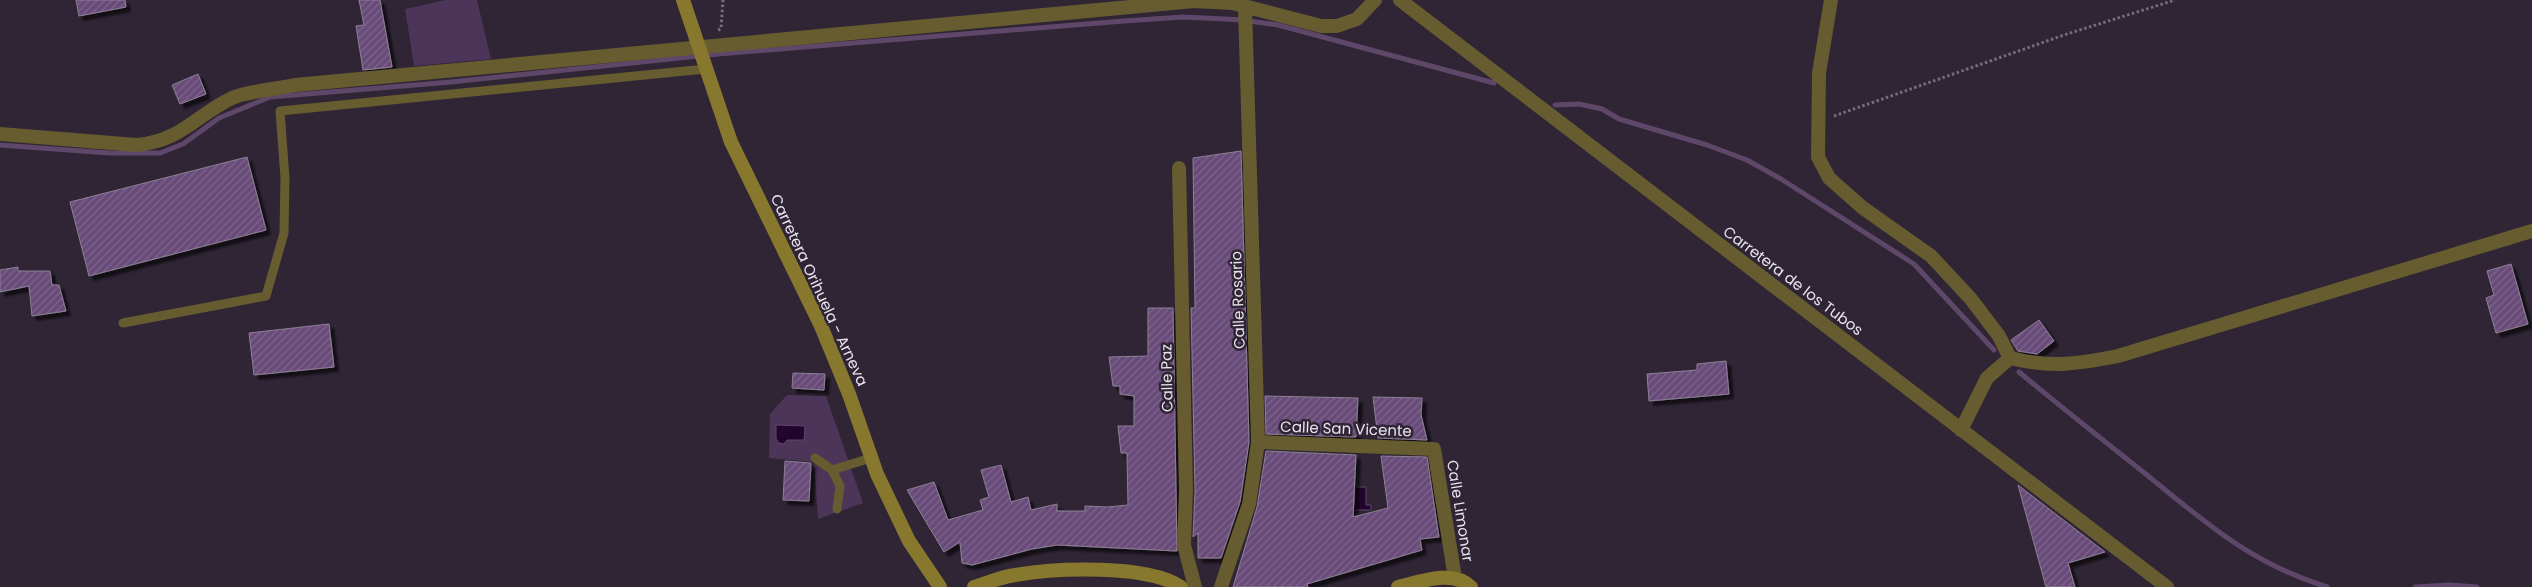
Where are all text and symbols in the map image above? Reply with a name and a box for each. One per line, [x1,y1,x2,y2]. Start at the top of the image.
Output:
street label: Carretera Orihuela - Arneva [766,190,873,389]
street label: Carretera de los Tubos [1719,221,1868,340]
street label: Calle Rosario [1225,251,1250,349]
street label: Calle Paz [1155,344,1178,412]
street label: Calle San Vicente [1280,416,1412,441]
street label: Calle Limonar [1442,458,1479,564]

